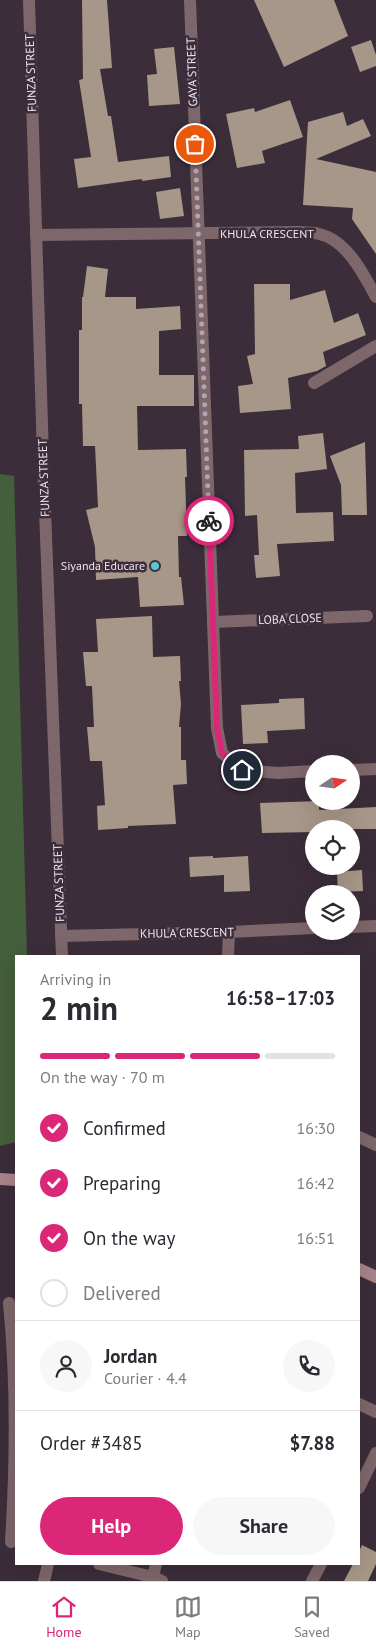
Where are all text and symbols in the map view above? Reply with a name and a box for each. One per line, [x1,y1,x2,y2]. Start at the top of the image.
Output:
street label: FUNZA STREET [22,34,39,112]
street label: GAYA STREET [183,37,200,107]
pin [174,123,216,165]
icon: bag [181,130,209,158]
street label: KHULA CRESCENT [220,226,314,241]
street label: FUNZA STREET [35,439,52,517]
courier [184,496,234,546]
icon: bike [195,507,223,535]
place label: Siyanda Educare [61,558,145,573]
marker: Siyanda Educare [149,560,161,572]
street label: LOBA CLOSE [258,610,322,627]
pin [221,749,263,791]
north arrow [305,755,360,810]
map controls [305,755,360,940]
icon: home [228,756,256,784]
button: locate [305,820,360,875]
street label: FUNZA STREET [50,844,67,922]
button: layers [305,885,360,940]
street label: KHULA CRESCENT [140,924,234,941]
text: Arriving in [40,969,111,989]
text: 16:58–17:03 [226,986,335,1010]
text: 2 min [40,987,118,1029]
text: On the way · 70 m [40,1067,165,1087]
icon: check [40,1114,68,1142]
text: Confirmed [83,1116,166,1140]
text: 16:30 [297,1118,335,1138]
icon: check [40,1169,68,1197]
text: Preparing [83,1171,161,1195]
text: 16:42 [297,1173,335,1193]
icon: check [40,1224,68,1252]
text: On the way [83,1226,175,1250]
text: 16:51 [297,1228,335,1248]
text: Delivered [83,1281,161,1305]
button: person [40,1340,92,1392]
button: phone [283,1340,335,1392]
text: Jordan [104,1344,157,1368]
text: Courier · 4.4 [104,1368,187,1388]
text: Order #3485 [40,1431,143,1455]
text: $7.88 [289,1431,335,1455]
button: Help [40,1497,183,1555]
button: Share [193,1497,335,1555]
tab: Home [46,1593,82,1641]
tab: Map [174,1593,202,1641]
tab: Saved [294,1593,330,1641]

